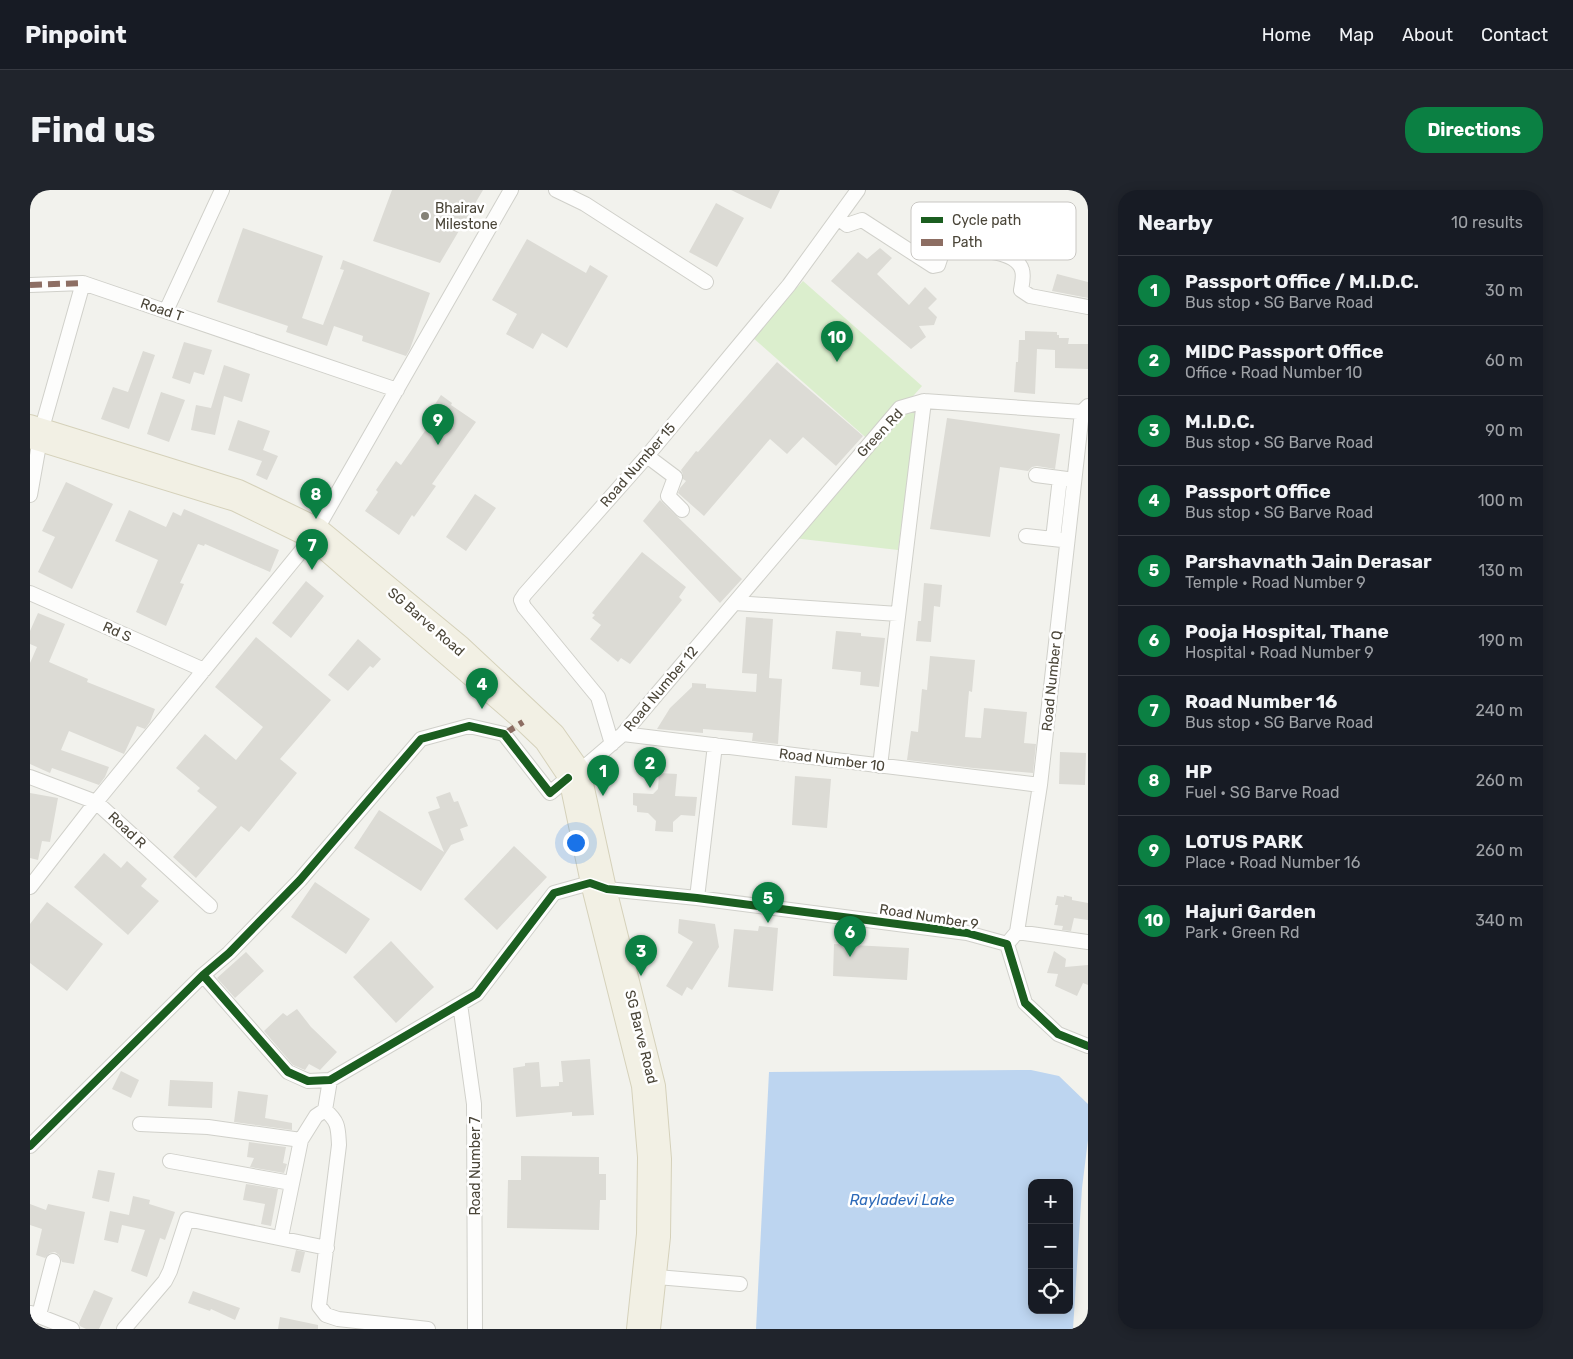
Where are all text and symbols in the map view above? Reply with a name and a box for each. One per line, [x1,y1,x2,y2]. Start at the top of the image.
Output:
text: Pinpoint [25,21,127,49]
text: Home [1262,24,1311,46]
text: Map [1339,24,1374,46]
text: About [1402,24,1453,46]
text: Contact [1481,24,1548,46]
button: Directions [1405,107,1543,153]
text: Find us [30,109,155,151]
place label: Bhairav Milestone [435,200,498,233]
legend [911,202,1076,260]
marker: Bhairav Milestone [419,210,431,222]
text: Nearby [1138,210,1213,235]
text: Cycle path [952,212,1021,229]
text: 10 results [1451,213,1523,232]
text: Path [952,234,983,251]
text: Passport Office / M.I.D.C. [1185,270,1419,293]
text: 1 [1150,281,1158,300]
text: 30 m [1485,281,1523,300]
text: Bus stop · SG Barve Road [1185,293,1373,312]
street label: Road T [138,295,186,325]
pin: 10 [821,321,853,362]
text: MIDC Passport Office [1185,340,1384,363]
text: 2 [1149,351,1159,370]
text: 60 m [1485,351,1523,370]
text: Office · Road Number 10 [1185,363,1362,382]
pin: 9 [422,404,454,445]
street label: Green Rd [853,405,907,461]
text: M.I.D.C. [1185,410,1255,433]
street label: Road Number 15 [597,419,679,511]
text: 3 [1149,421,1159,440]
text: 90 m [1485,421,1523,440]
text: Bus stop · SG Barve Road [1185,433,1373,452]
pin: 8 [300,478,332,519]
text: Passport Office [1185,480,1331,503]
text: 4 [1149,491,1159,510]
text: 100 m [1478,491,1523,510]
text: Bus stop · SG Barve Road [1185,503,1373,522]
pin: 7 [296,529,328,570]
text: Parshavnath Jain Derasar [1185,550,1432,573]
text: 5 [1149,561,1159,580]
text: 130 m [1478,561,1523,580]
text: Temple · Road Number 9 [1185,573,1366,592]
street label: SG Barve Road [384,584,468,660]
street label: Rd S [100,618,134,646]
text: Pooja Hospital, Thane [1185,620,1389,643]
street label: Road Number Q [1038,630,1066,732]
text: 6 [1149,631,1159,650]
text: 190 m [1478,631,1523,650]
street label: Road Number 12 [620,643,702,735]
text: Hospital · Road Number 9 [1185,643,1374,662]
pin: 4 [466,668,498,709]
text: Road Number 16 [1185,690,1338,713]
text: 7 [1149,701,1159,720]
text: 240 m [1476,701,1523,720]
text: Bus stop · SG Barve Road [1185,713,1373,732]
street label: Road Number 10 [778,745,886,775]
pin: 2 [634,747,666,788]
pin: 1 [587,755,619,796]
text: HP [1185,760,1212,783]
text: 8 [1149,771,1159,790]
text: 260 m [1476,771,1523,790]
text: Fuel · SG Barve Road [1185,783,1340,802]
street label: Road R [104,808,150,852]
your location [563,830,589,856]
text: LOTUS PARK [1185,830,1303,853]
text: 9 [1149,841,1159,860]
text: 260 m [1476,841,1523,860]
text: Place · Road Number 16 [1185,853,1360,872]
pin: 5 [752,882,784,923]
text: Hajuri Garden [1185,900,1316,923]
street label: Road Number 9 [878,901,980,933]
text: 10 [1145,911,1163,930]
text: 340 m [1475,911,1523,930]
pin: 6 [834,916,866,957]
text: Park · Green Rd [1185,923,1300,942]
pin: 3 [625,935,657,976]
street label: SG Barve Road [621,988,661,1086]
street label: Road Number 7 [467,1117,484,1216]
map controls [1028,1179,1073,1314]
button: + [1028,1179,1073,1224]
water label: Rayladevi Lake [850,1191,955,1209]
button: − [1028,1224,1073,1269]
button: locate [1028,1269,1073,1314]

